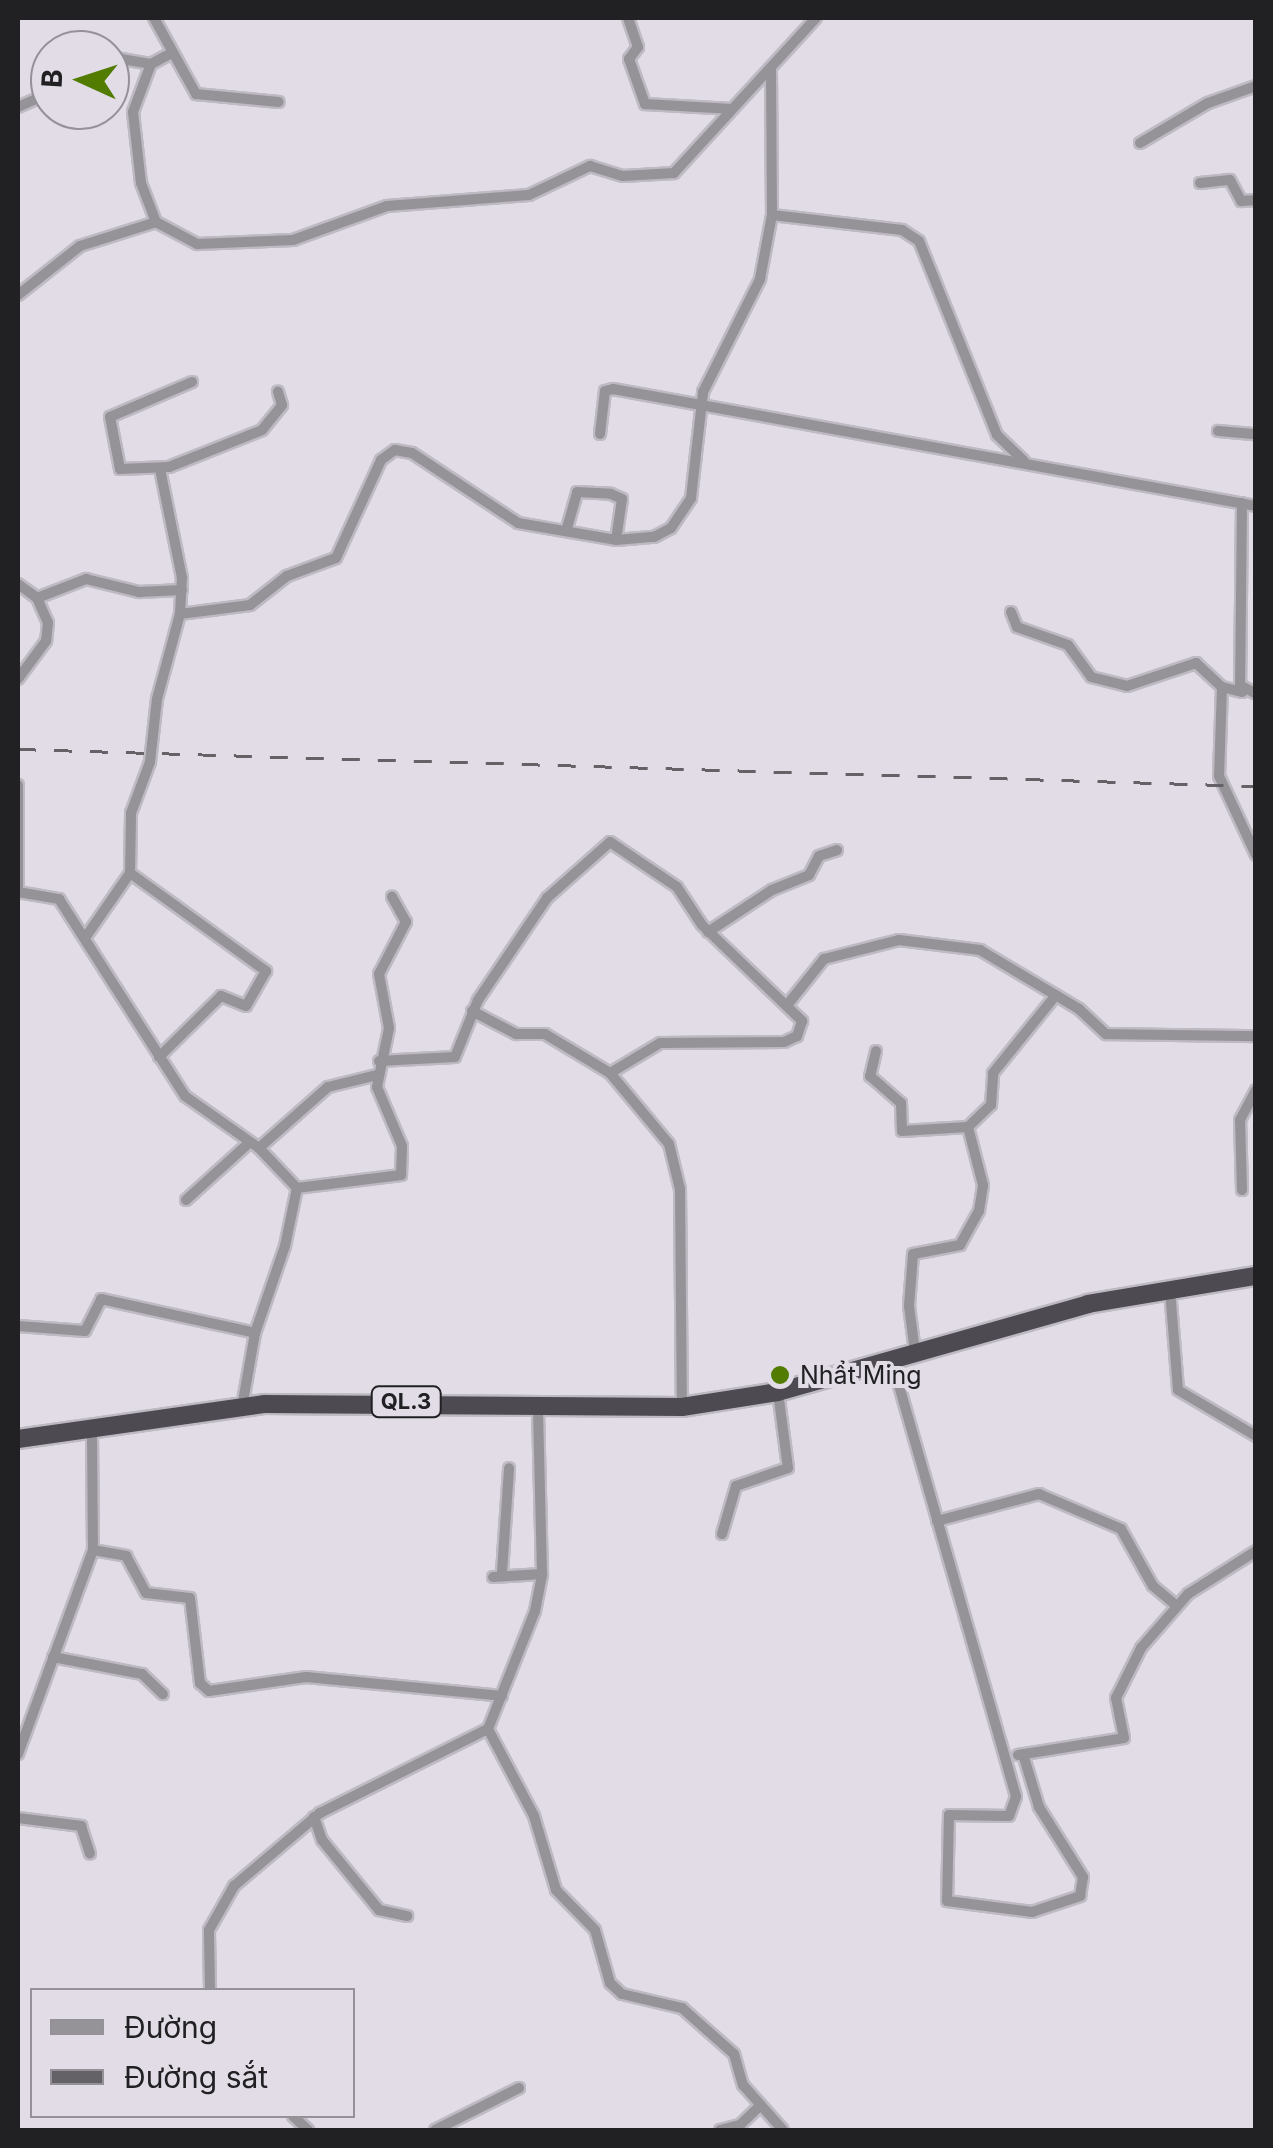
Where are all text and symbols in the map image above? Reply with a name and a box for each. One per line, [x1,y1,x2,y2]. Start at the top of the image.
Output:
north arrow [30,30,130,130]
text: B [35,68,70,89]
place label: Nhẩt Ming [800,1360,922,1390]
marker: Nhẩt Ming [769,1364,791,1386]
road number: QL.3 [368,1385,444,1419]
legend [30,1988,355,2118]
text: Đường [124,2009,217,2045]
text: Đường sắt [124,2059,268,2095]

